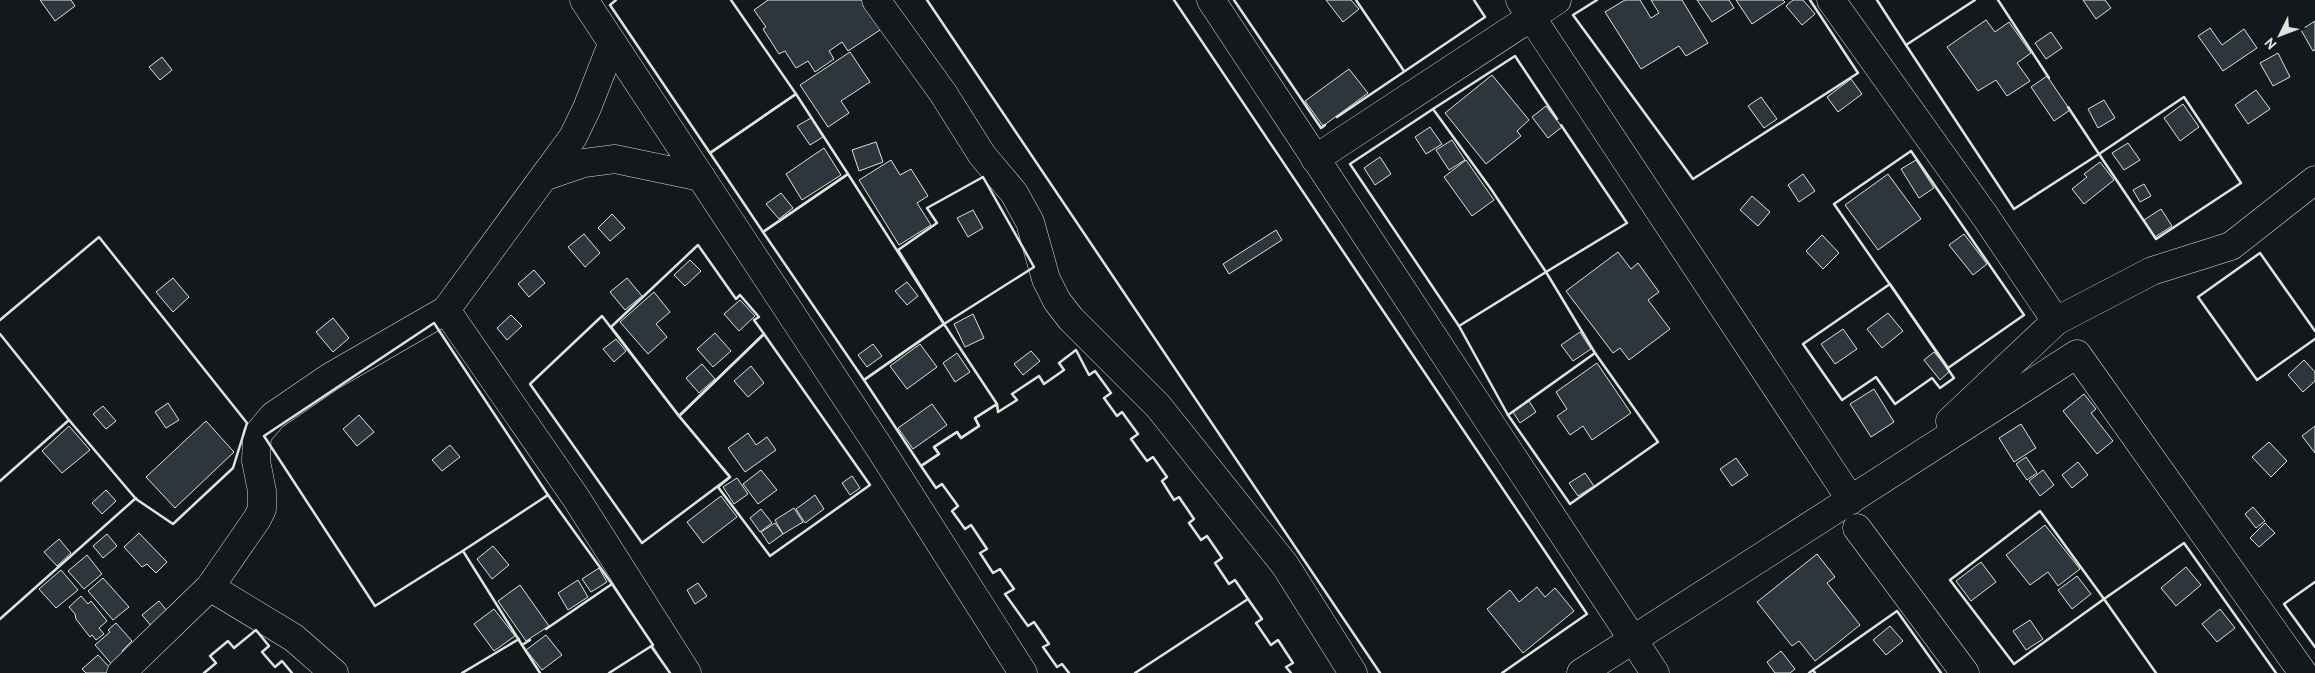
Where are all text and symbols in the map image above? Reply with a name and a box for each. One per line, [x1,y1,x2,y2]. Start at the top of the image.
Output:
north arrow [2255,10,2305,60]
text: N [2262,33,2281,52]

